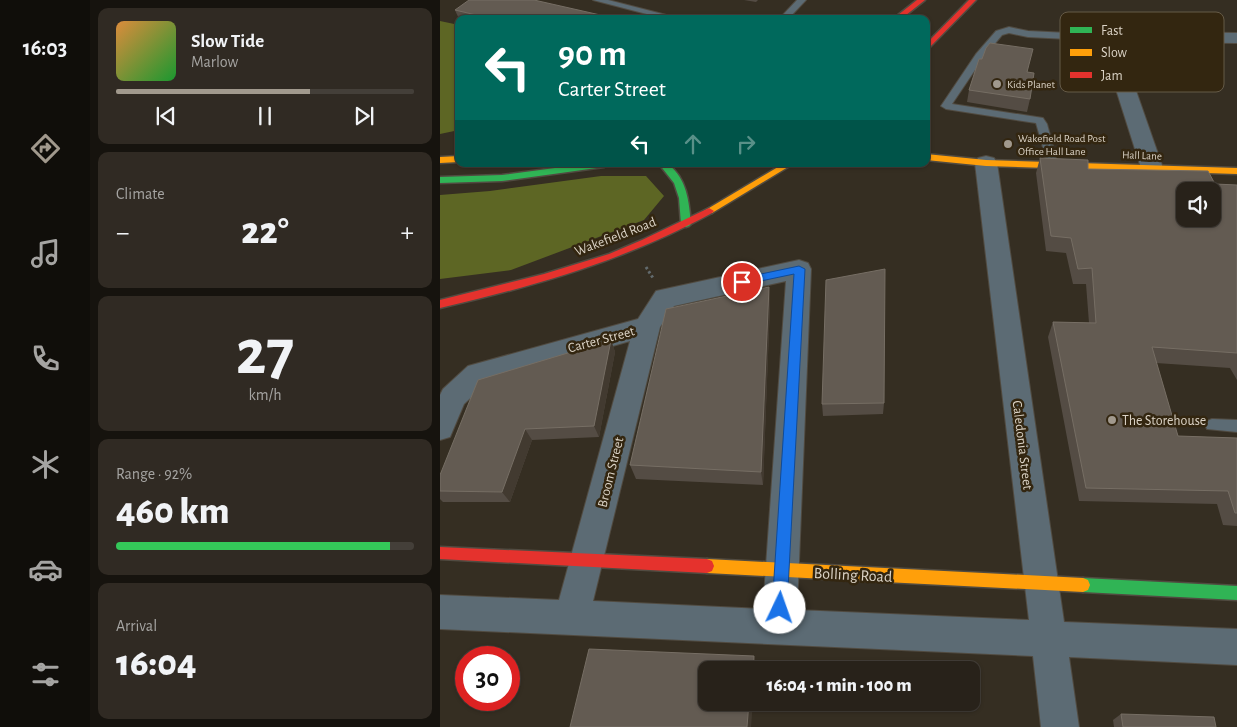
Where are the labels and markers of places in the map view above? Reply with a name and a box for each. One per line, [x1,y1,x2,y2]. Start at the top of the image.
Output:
marker: Kids Planet [991,78,1003,90]
place label: Kids Planet [1007,79,1055,90]
place label: Wakefield Road Post Office Hall Lane [1018,133,1106,157]
marker: Wakefield Road Post Office Hall Lane [1002,138,1014,150]
pin [721,261,763,303]
marker: The Storehouse [1106,414,1118,426]
place label: The Storehouse [1122,414,1206,428]

